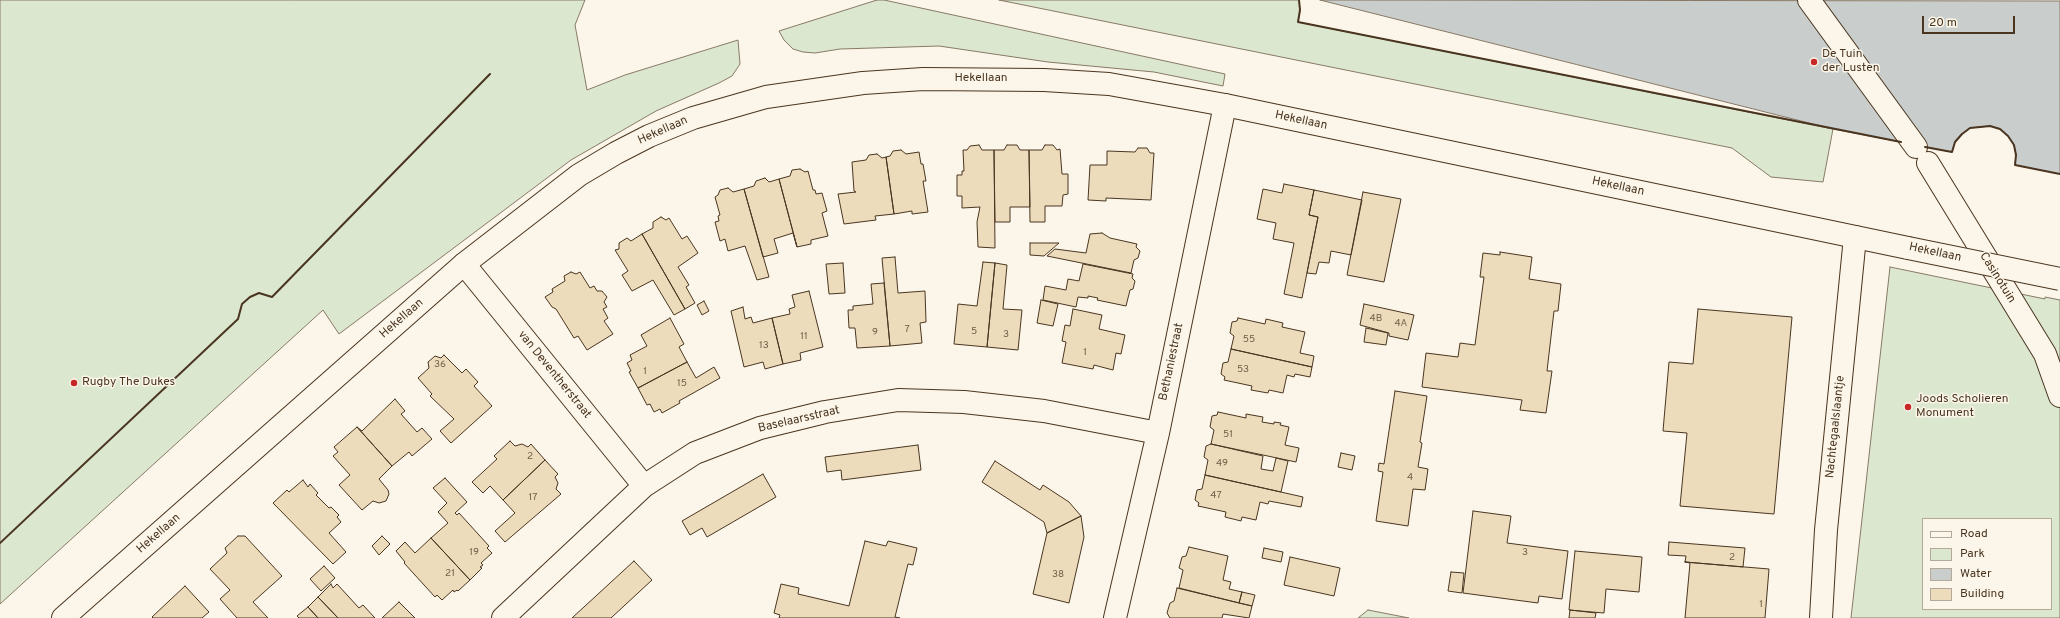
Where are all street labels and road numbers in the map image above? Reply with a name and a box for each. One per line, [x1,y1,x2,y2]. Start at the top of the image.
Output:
street label: Hekellaan [954,72,1008,86]
street label: Hekellaan [1273,108,1329,134]
street label: Hekellaan [636,114,690,148]
street label: Hekellaan [1590,174,1646,200]
street label: Hekellaan [1907,240,1963,266]
street label: Casinotuin [1976,250,2018,306]
street label: Hekellaan [377,296,427,342]
street label: Bethaniestraat [1157,322,1187,402]
street label: van Deventherstraat [514,328,594,422]
street label: Nachtegaalslaantje [1823,375,1849,479]
street label: Baselaarsstraat [757,404,841,436]
street label: Hekellaan [134,511,184,557]

